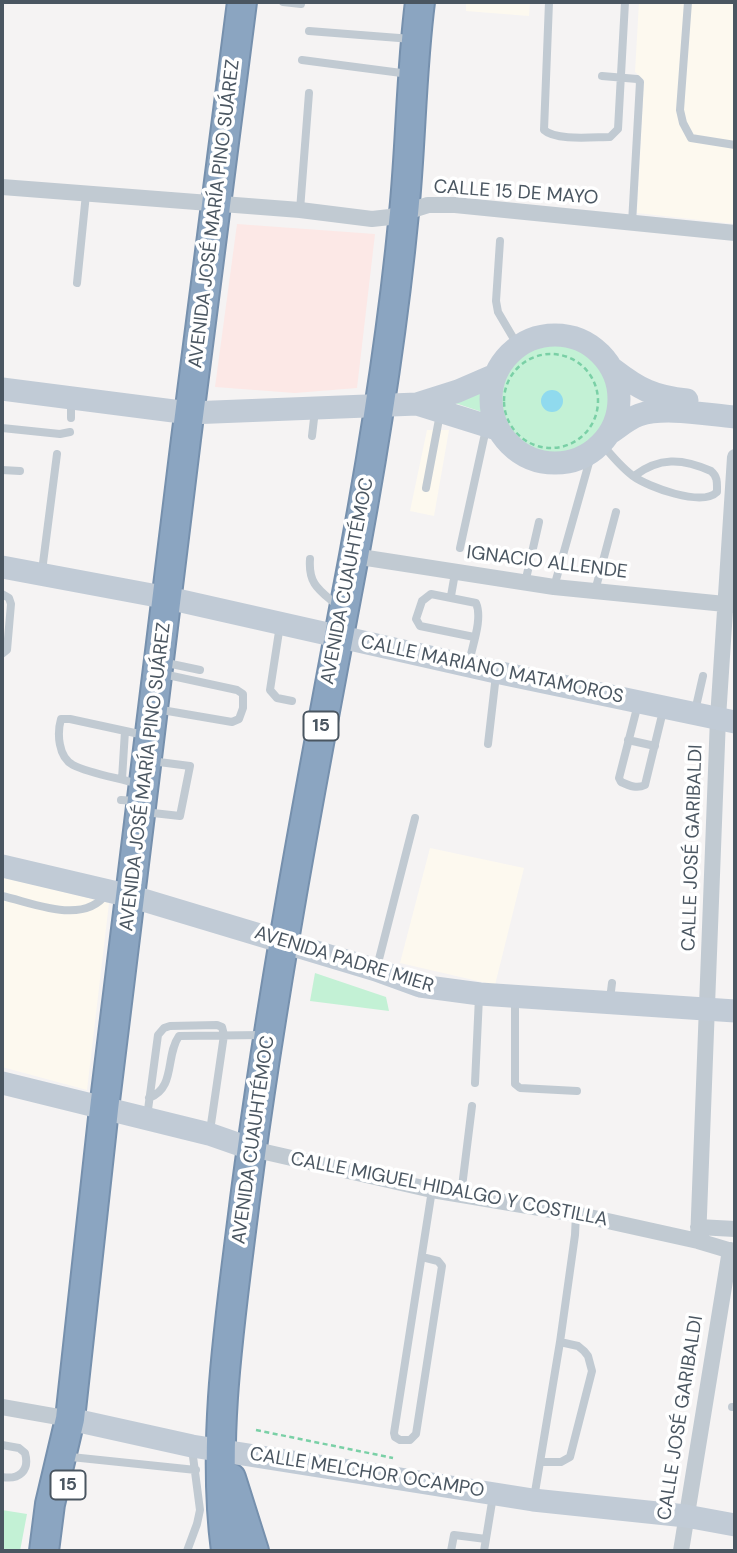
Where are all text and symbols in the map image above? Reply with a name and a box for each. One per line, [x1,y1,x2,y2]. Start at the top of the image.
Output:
street label: AVENIDA JOSÉ MARÍA PINO SUÁREZ [185,58,245,370]
street label: CALLE 15 DE MAYO [433,176,599,210]
street label: AVENIDA CUAUHTÉMOC [317,476,379,686]
street label: IGNACIO ALLENDE [465,542,629,584]
street label: AVENIDA JOSÉ MARÍA PINO SUÁREZ [116,621,176,933]
street label: CALLE MARIANO MATAMOROS [358,631,626,709]
road number: 15 [304,712,338,740]
street label: CALLE JOSÉ GARIBALDI [678,744,708,952]
street label: AVENIDA PADRE MIER [252,922,436,998]
street label: AVENIDA CUAUHTÉMOC [228,1034,280,1246]
street label: CALLE MIGUEL HIDALGO Y COSTILLA [288,1148,610,1232]
street label: CALLE JOSÉ GARIBALDI [654,1314,708,1522]
street label: CALLE MELCHOR OCAMPO [248,1443,486,1503]
road number: 15 [50,1470,86,1500]

